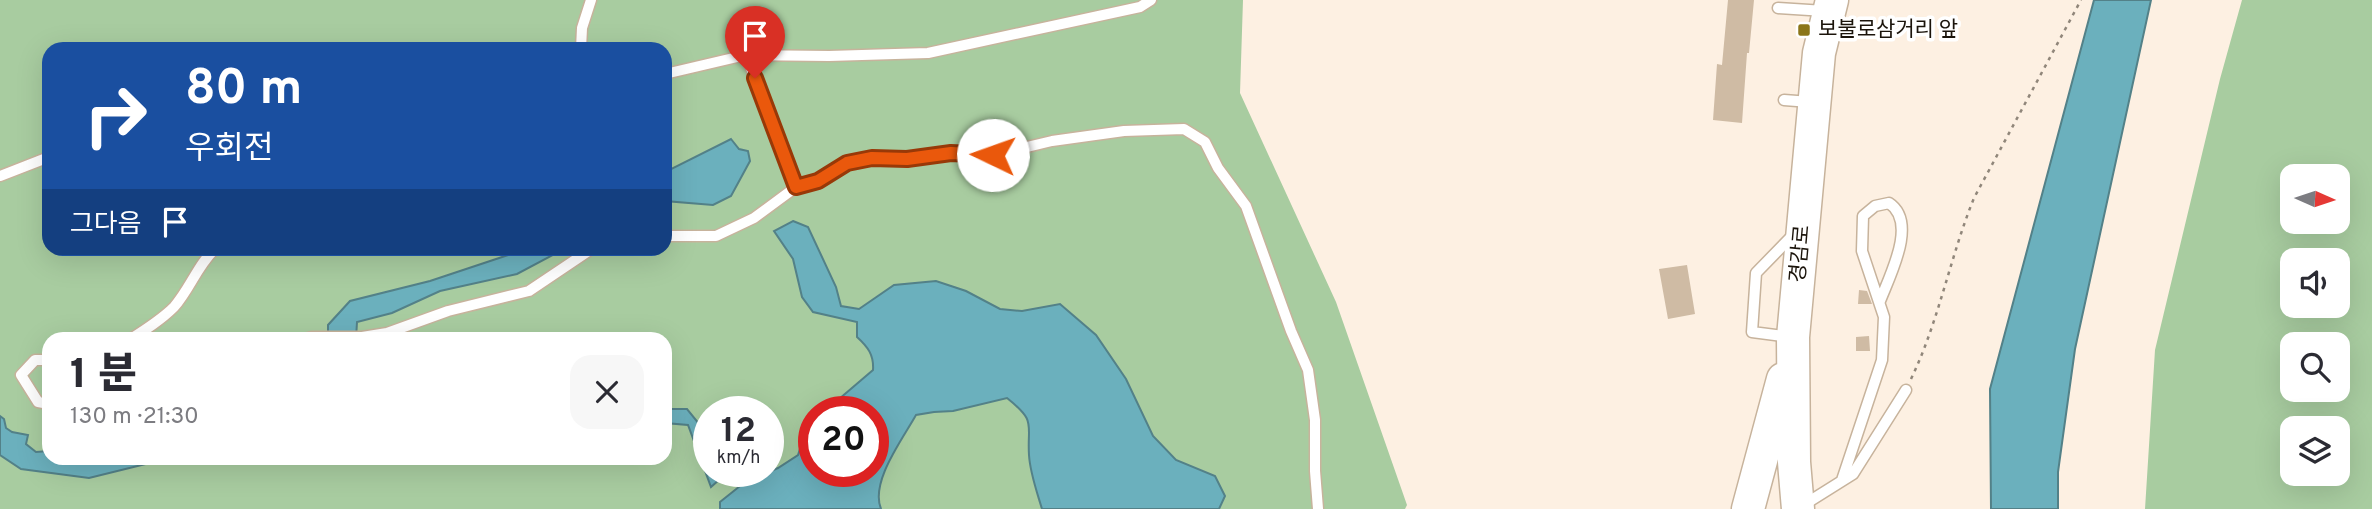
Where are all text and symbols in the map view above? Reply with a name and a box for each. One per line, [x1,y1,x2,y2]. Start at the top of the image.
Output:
pin [725,6,785,78]
icon: arrive [736,17,774,55]
place label: 보불로삼거리 앞 [1818,17,1958,44]
marker: 보불로삼거리 앞 [1796,22,1812,38]
text: 80 m [185,60,302,122]
icon: right [70,70,161,161]
position arrow [956,118,1030,192]
text: 우회전 [185,130,273,170]
north arrow [2280,164,2350,234]
map controls [2280,164,2350,486]
icon: arrive [156,203,194,241]
text: 그다음 [70,209,142,242]
street label: 경감로 [1785,224,1817,284]
button: sound [2280,248,2350,318]
button: search [2280,332,2350,402]
text: 1 분 [70,350,137,403]
button: close [570,355,644,429]
speed limit sign: 20 [798,396,889,487]
text: 130 m · 21:30 [70,403,199,432]
text: 12 [721,410,756,454]
button: layers [2280,416,2350,486]
text: km/h [717,447,760,470]

